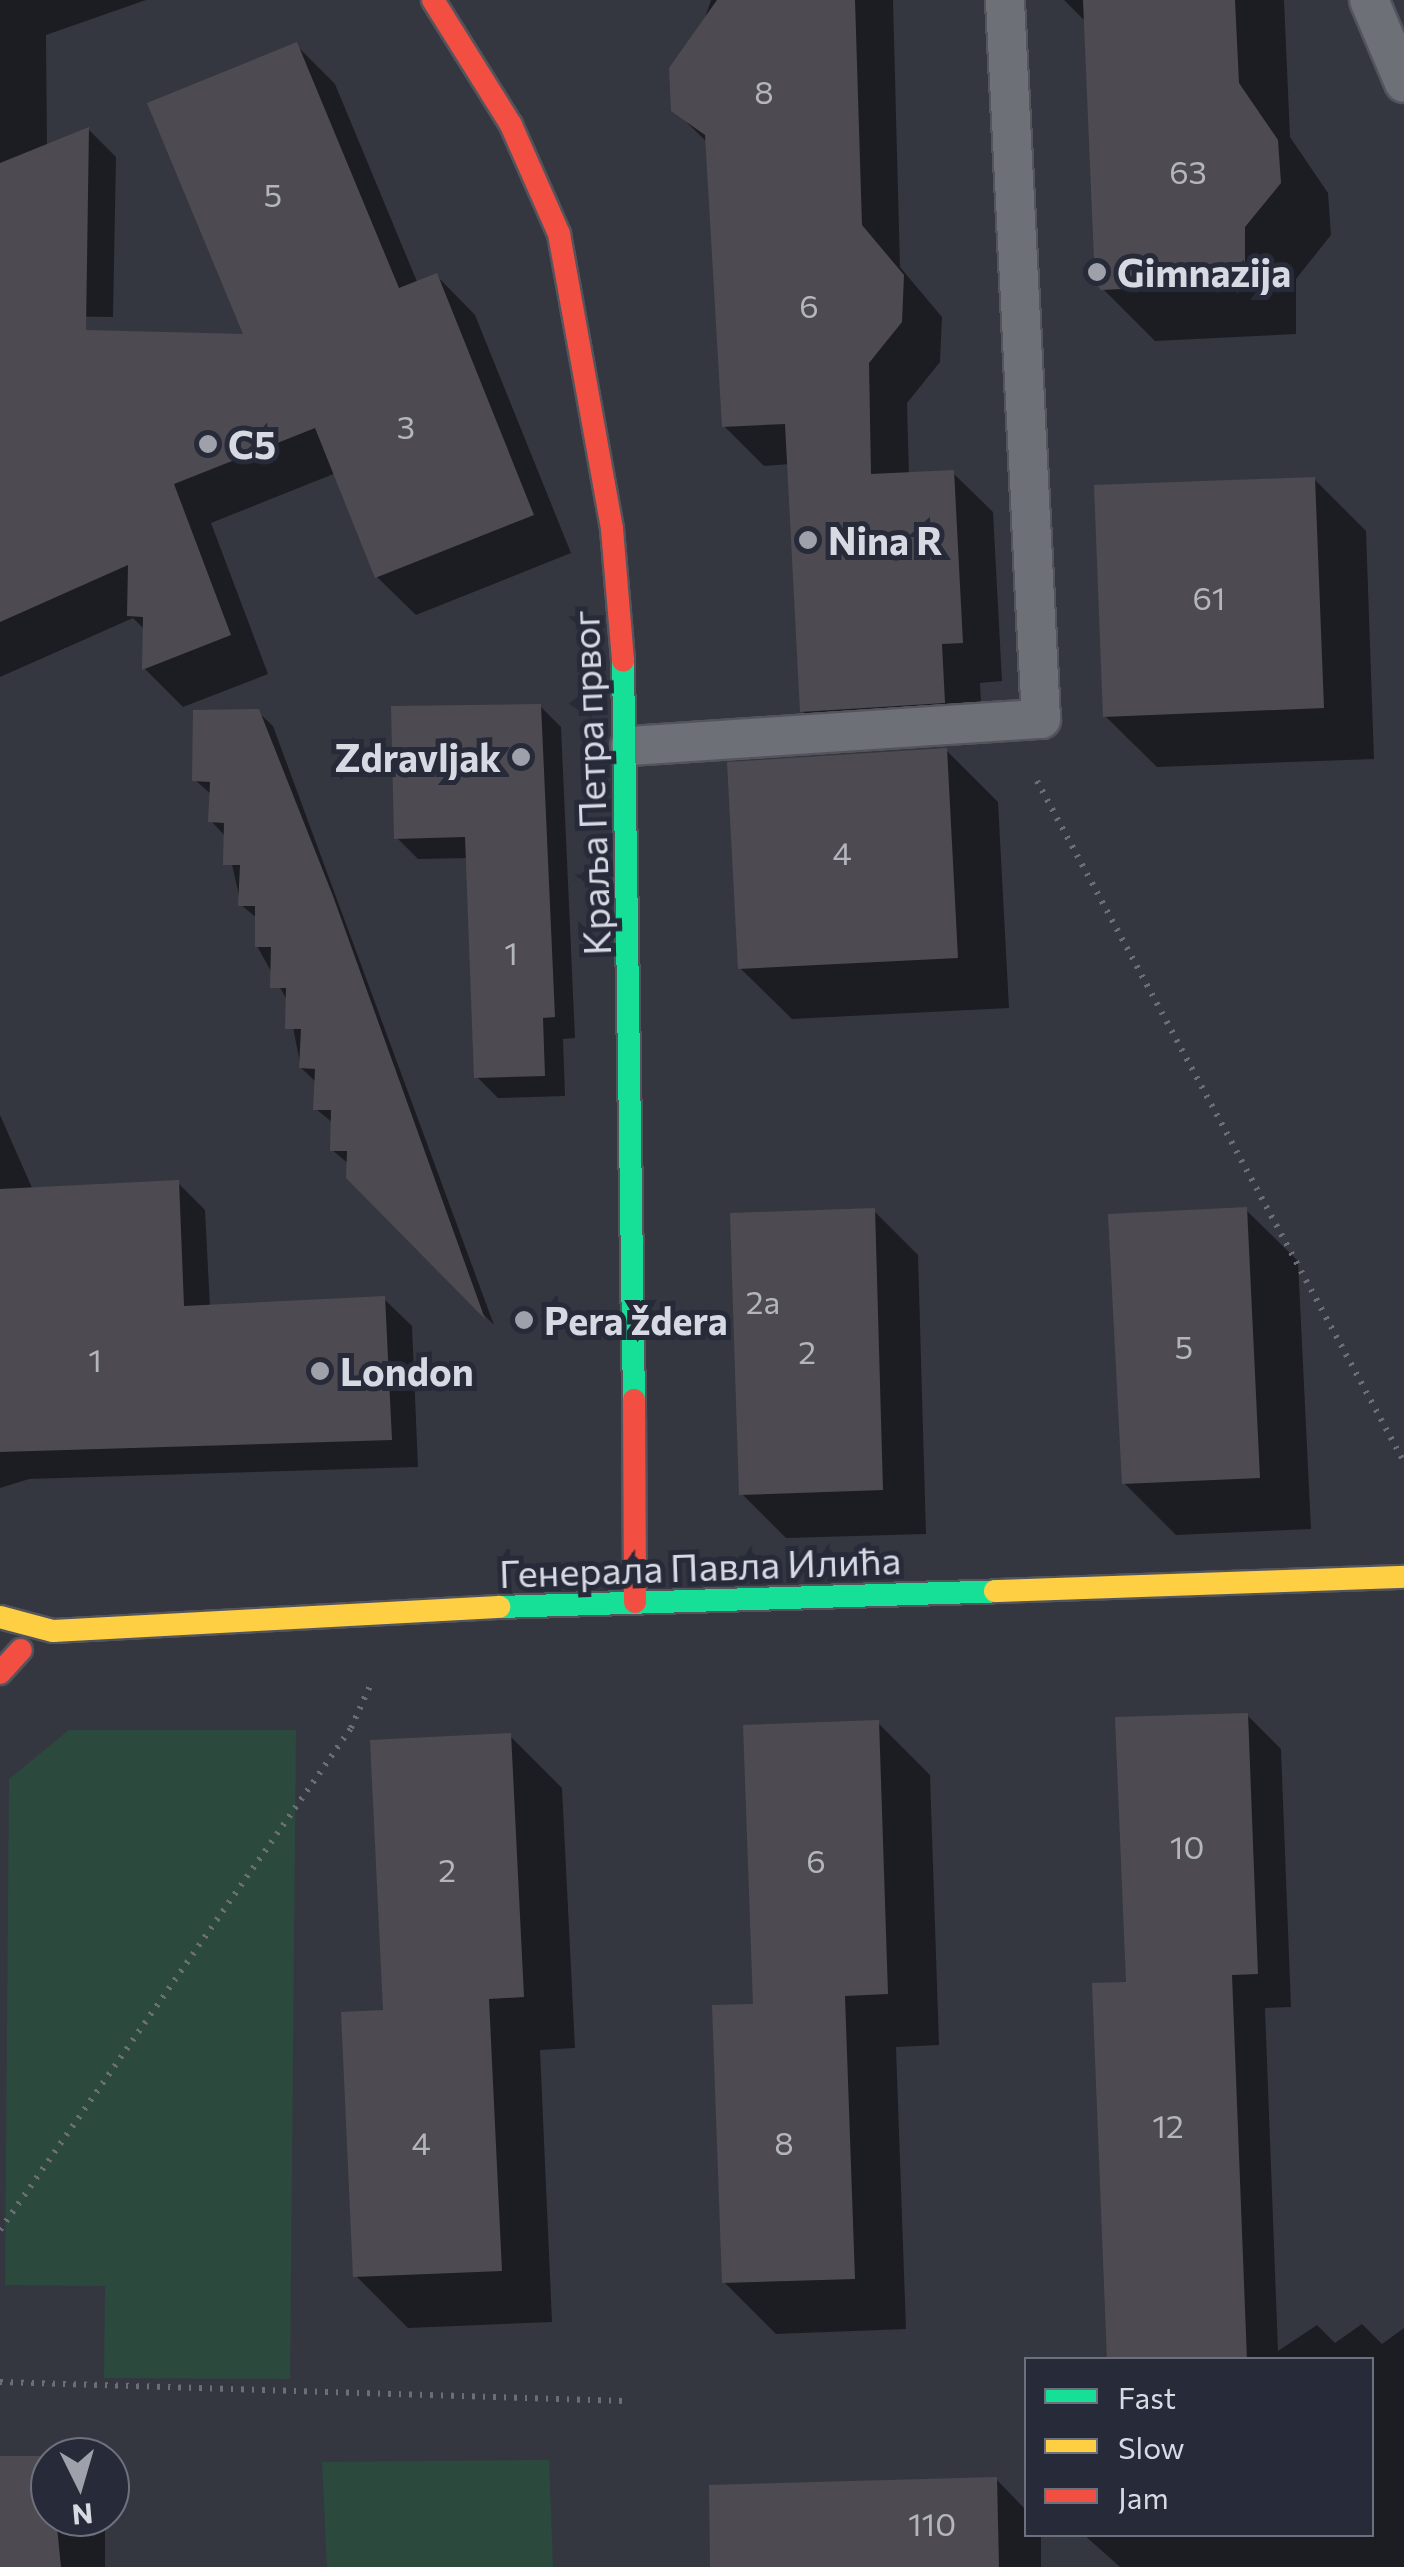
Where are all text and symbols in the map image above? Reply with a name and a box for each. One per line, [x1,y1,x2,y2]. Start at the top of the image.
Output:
house number: 8 [754,72,774,110]
house number: 63 [1169,152,1207,190]
house number: 5 [264,175,282,213]
place label: Gimnazija [1117,249,1291,295]
marker: Gimnazija [1086,261,1108,283]
house number: 6 [799,286,819,324]
house number: 3 [397,407,415,445]
place label: C5 [228,421,276,467]
marker: C5 [197,433,219,455]
place label: Nina R [828,517,943,563]
marker: Nina R [797,529,819,551]
house number: 61 [1192,578,1226,616]
street label: Краља Петра првог [561,610,619,956]
place label: Zdravljak [334,734,501,780]
marker: Zdravljak [510,746,532,768]
house number: 4 [832,833,852,871]
house number: 1 [504,933,518,971]
house number: 2a [746,1282,780,1320]
place label: Pera ždera [544,1297,728,1343]
marker: Pera ždera [513,1309,535,1331]
house number: 5 [1175,1327,1193,1365]
house number: 2 [798,1332,816,1370]
house number: 1 [88,1340,102,1378]
place label: London [340,1348,474,1394]
marker: London [309,1360,331,1382]
street label: Генерала Павла Илића [498,1536,902,1596]
house number: 10 [1170,1827,1204,1865]
house number: 6 [806,1841,826,1879]
house number: 2 [438,1850,456,1888]
house number: 12 [1152,2106,1184,2144]
house number: 4 [411,2123,431,2161]
house number: 8 [774,2123,794,2161]
legend [1024,2357,1374,2537]
text: Fast [1118,2378,1176,2415]
text: Slow [1118,2428,1185,2465]
north arrow [30,2437,130,2537]
text: Jam [1118,2478,1169,2515]
text: N [70,2497,94,2533]
house number: 110 [908,2504,956,2542]

